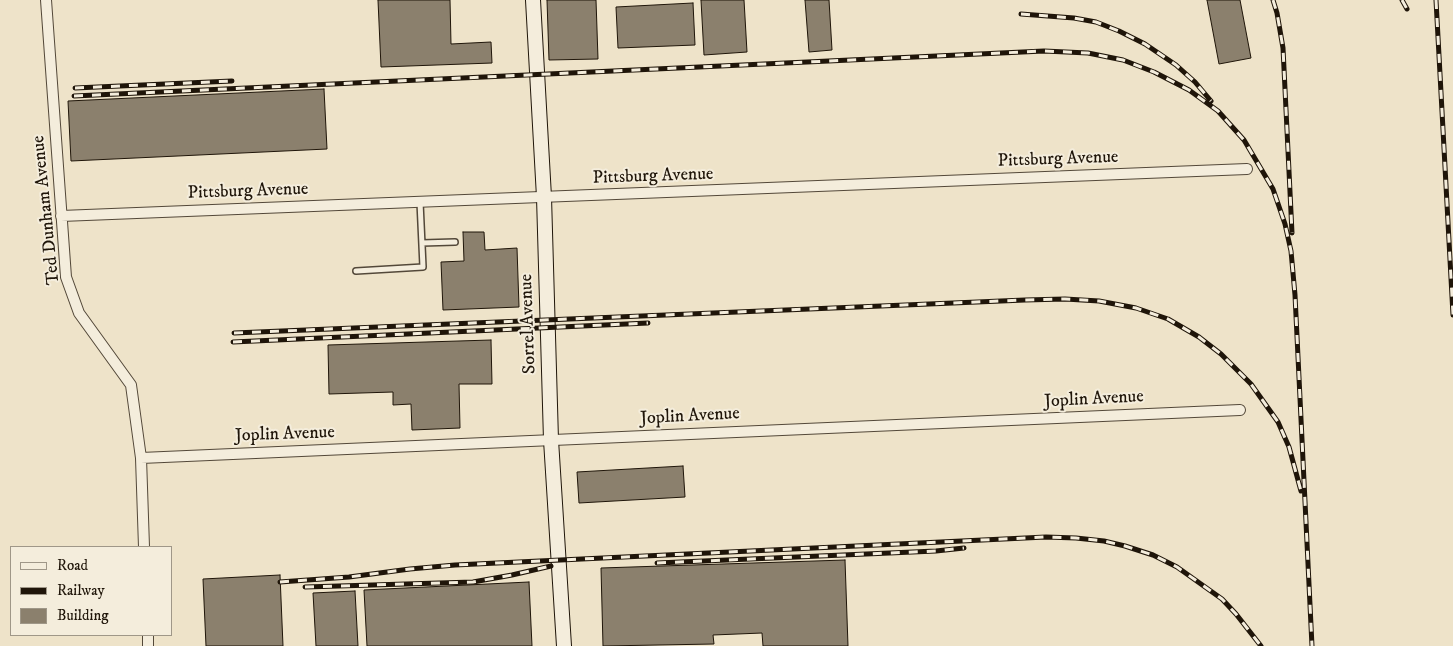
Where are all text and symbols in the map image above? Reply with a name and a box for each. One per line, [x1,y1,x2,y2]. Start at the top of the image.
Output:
street label: Ted Dunham Avenue [28,134,66,286]
street label: Pittsburg Avenue [997,147,1119,173]
street label: Pittsburg Avenue [592,164,714,190]
street label: Pittsburg Avenue [187,179,309,205]
street label: Sorrel Avenue [516,274,542,374]
street label: Joplin Avenue [1044,387,1144,413]
street label: Joplin Avenue [640,404,740,430]
street label: Joplin Avenue [235,422,335,448]
legend [10,546,172,636]
text: Road [57,556,88,575]
text: Railway [57,581,105,600]
text: Building [57,606,109,625]

